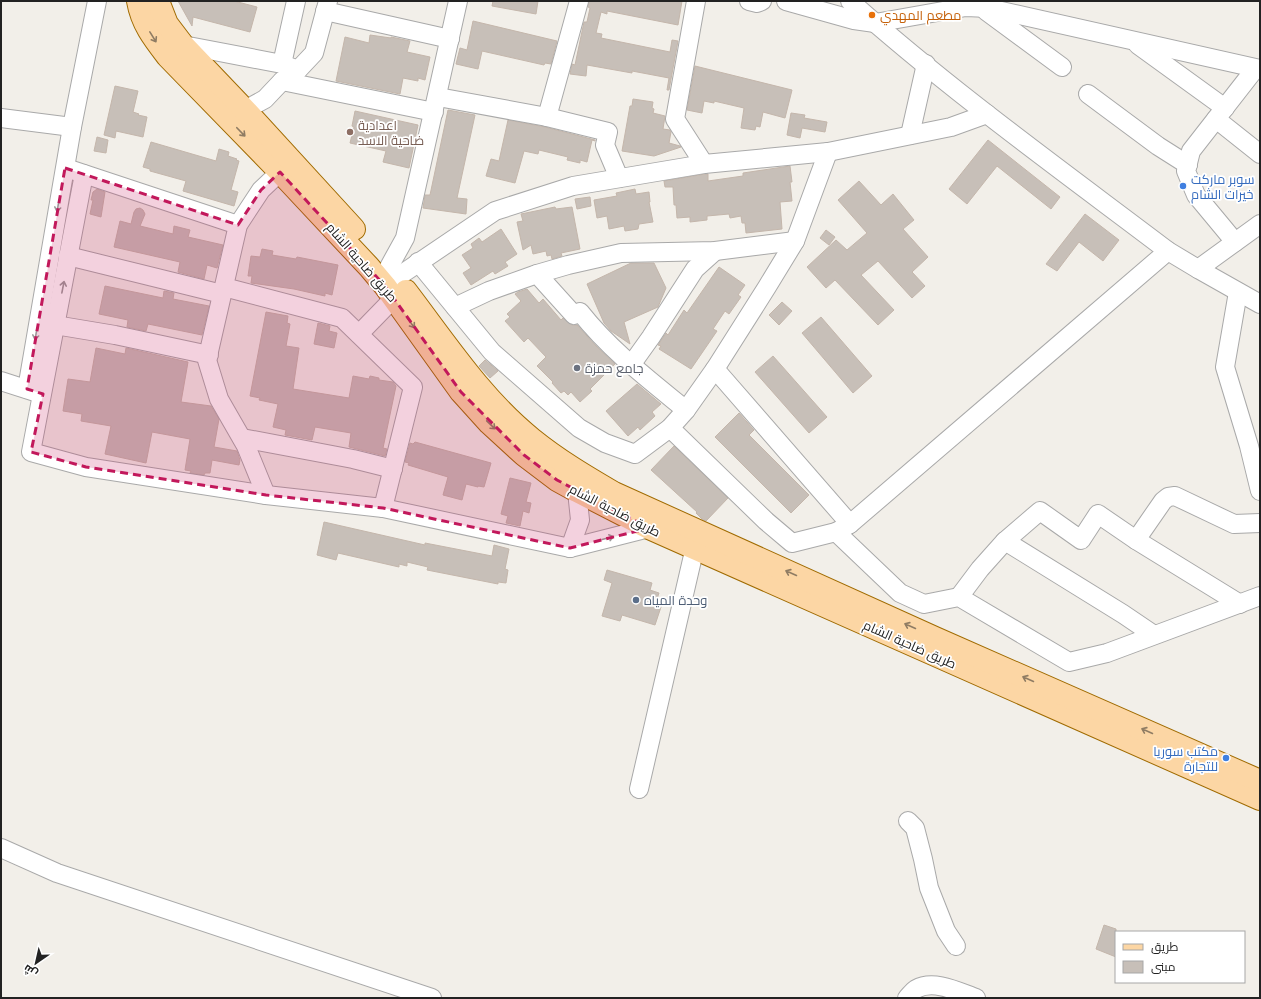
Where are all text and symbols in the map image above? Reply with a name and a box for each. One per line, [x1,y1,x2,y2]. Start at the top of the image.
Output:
place label: مطعم المهدي [880,6,961,26]
marker: مطعم المهدي [867,10,877,20]
one-way arrow [149,31,157,43]
place label: اعدادية ضاحية الاسد [358,116,424,150]
one-way arrow [236,127,246,137]
marker: اعدادية ضاحية الاسد [345,127,355,137]
place label: سوبر ماركت خيرات الشام [1191,170,1254,204]
marker: سوبر ماركت خيرات الشام [1178,181,1188,191]
one-way arrow [54,199,62,212]
street label: طريق ضاحية الشام [322,218,402,306]
one-way arrow [59,281,67,294]
one-way arrow [407,317,415,328]
one-way arrow [32,328,40,341]
place label: جامع حمزة [585,359,644,378]
marker: جامع حمزة [572,363,582,373]
one-way arrow [486,420,496,430]
street label: طريق ضاحية الشام [566,479,664,542]
one-way arrow [601,534,614,541]
one-way arrow [785,569,797,576]
place label: وحدة المياه [644,591,707,610]
marker: وحدة المياه [631,595,641,605]
street label: طريق ضاحية الشام [860,615,959,673]
one-way arrow [904,622,916,630]
one-way arrow [1023,675,1035,682]
one-way arrow [1142,727,1154,735]
place label: مكتب سوريا للتجارة [1153,742,1218,776]
marker: مكتب سوريا للتجارة [1221,753,1231,763]
legend [1115,931,1245,983]
text: طريق [1151,938,1179,955]
north arrow [16,943,56,983]
text: مبنى [1151,958,1176,975]
text: ش [20,961,41,982]

